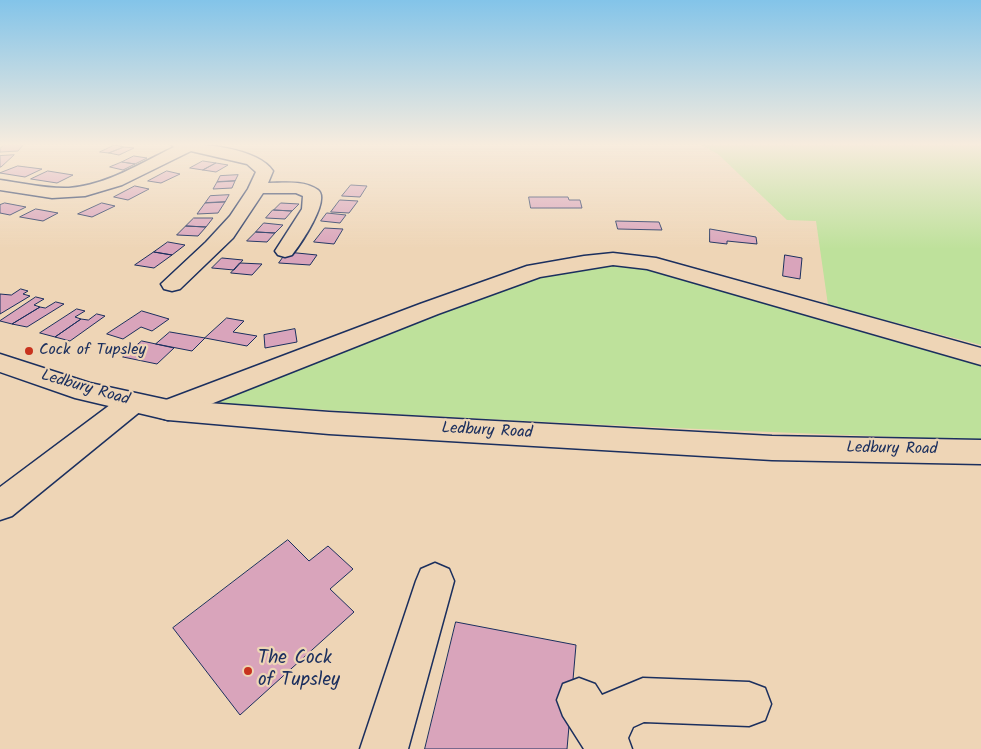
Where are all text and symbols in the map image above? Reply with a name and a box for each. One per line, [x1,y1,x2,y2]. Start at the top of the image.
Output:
place label: Cock of Tupsley [39,341,146,361]
marker: Cock of Tupsley [23,345,35,357]
street label: Ledbury Road [38,367,132,411]
street label: Ledbury Road [441,420,533,444]
street label: Ledbury Road [846,440,938,460]
place label: The Cock of Tupsley [258,649,340,693]
marker: The Cock of Tupsley [242,665,254,677]

